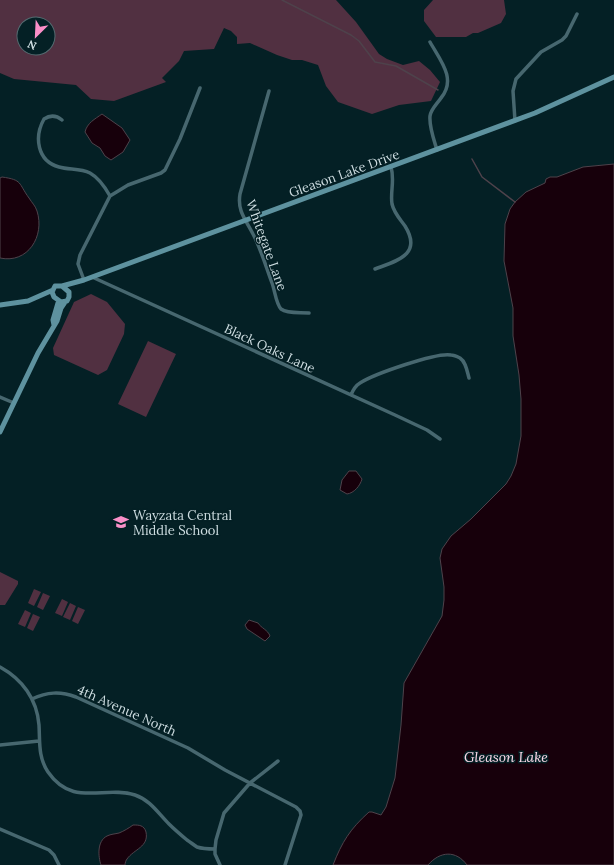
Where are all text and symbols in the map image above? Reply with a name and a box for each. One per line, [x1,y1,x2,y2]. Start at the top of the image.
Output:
north arrow [16,16,56,56]
text: N [25,37,39,53]
street label: Gleason Lake Drive [287,146,402,201]
street label: Whitegate Lane [242,197,291,293]
street label: Black Oaks Lane [222,320,318,377]
place label: Wayzata Central Middle School [133,507,232,539]
school or university icon: Wayzata Central Middle School [112,513,130,531]
street label: 4th Avenue North [75,681,179,740]
water label: Gleason Lake [464,748,548,766]

